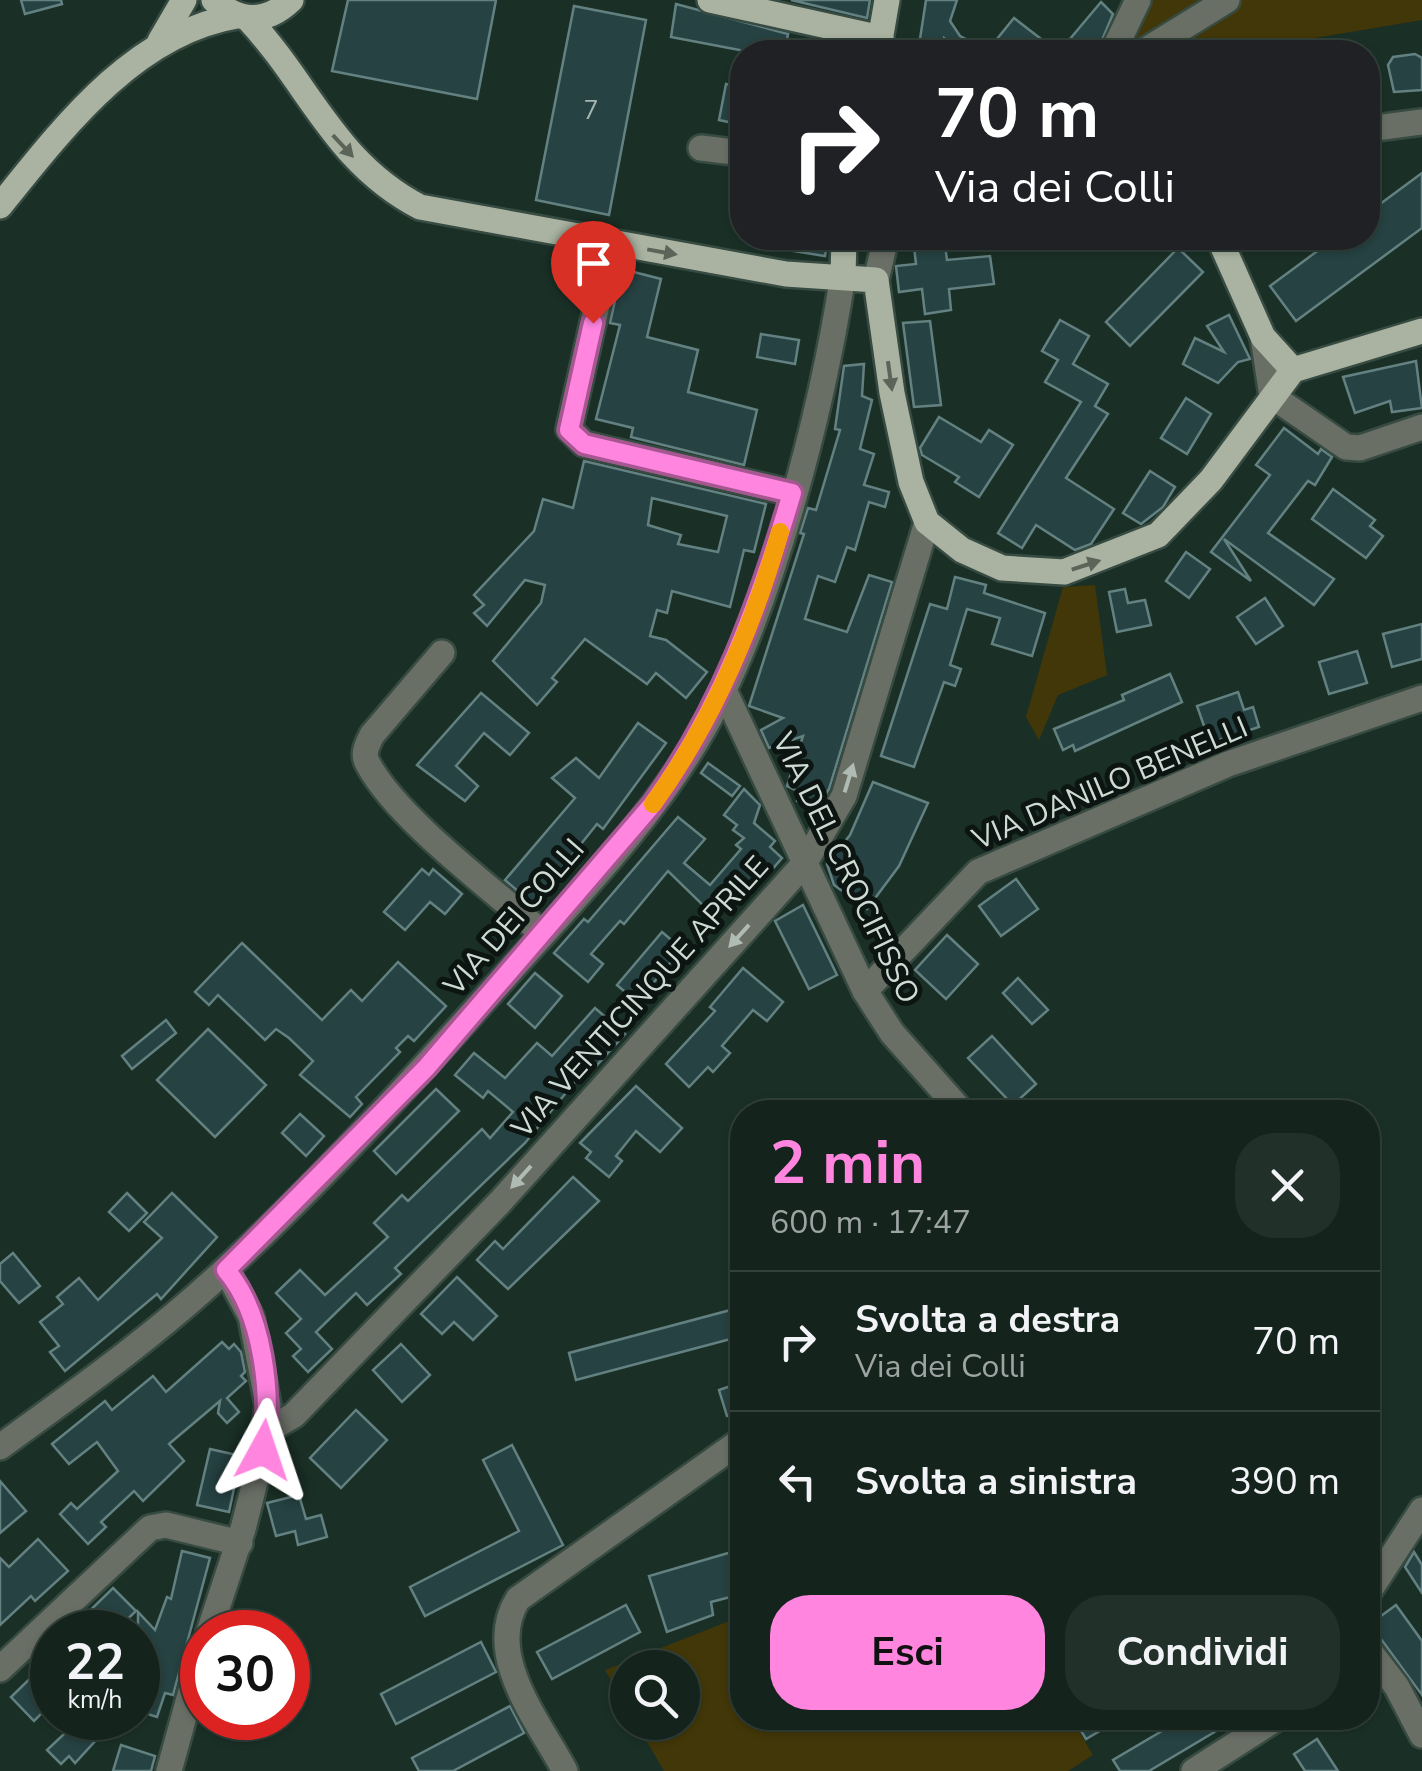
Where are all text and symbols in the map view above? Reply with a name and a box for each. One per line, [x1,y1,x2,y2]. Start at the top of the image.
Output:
text: 70 m [935,66,1099,162]
icon: right [770,80,900,210]
house number: 7 [583,94,599,128]
one-way arrow [331,133,353,158]
text: Via dei Colli [935,157,1175,218]
pin [551,221,636,324]
icon: arrive [566,236,621,291]
one-way arrow [646,245,678,260]
one-way arrow [882,361,898,393]
one-way arrow [1072,557,1102,572]
street label: VIA DANILO BENELLI [965,707,1254,860]
street label: VIA DEL CROCIFISSO [762,725,929,1011]
one-way arrow [842,762,857,792]
street label: VIA DEI COLLI [434,830,594,1005]
street label: VIA VENTICINQUE APRILE [502,847,778,1148]
one-way arrow [728,924,751,948]
text: 2 min [770,1122,925,1204]
button: close [1235,1133,1340,1238]
one-way arrow [511,1164,533,1189]
text: 600 m · 17:47 [770,1201,971,1244]
text: Svolta a destra [855,1294,1120,1345]
icon: right [770,1314,825,1369]
text: 70 m [1252,1316,1340,1367]
text: Via dei Colli [855,1345,1026,1388]
position arrow [211,1398,315,1502]
icon: left [770,1454,825,1509]
text: Svolta a sinistra [855,1456,1137,1507]
text: 390 m [1229,1456,1340,1507]
button: Esci [770,1595,1045,1710]
button: Condividi [1065,1595,1340,1710]
speed limit sign: 30 [180,1610,310,1740]
text: 22 [65,1628,125,1697]
map controls [610,1650,700,1740]
button: search [610,1650,700,1740]
text: km/h [67,1683,123,1717]

